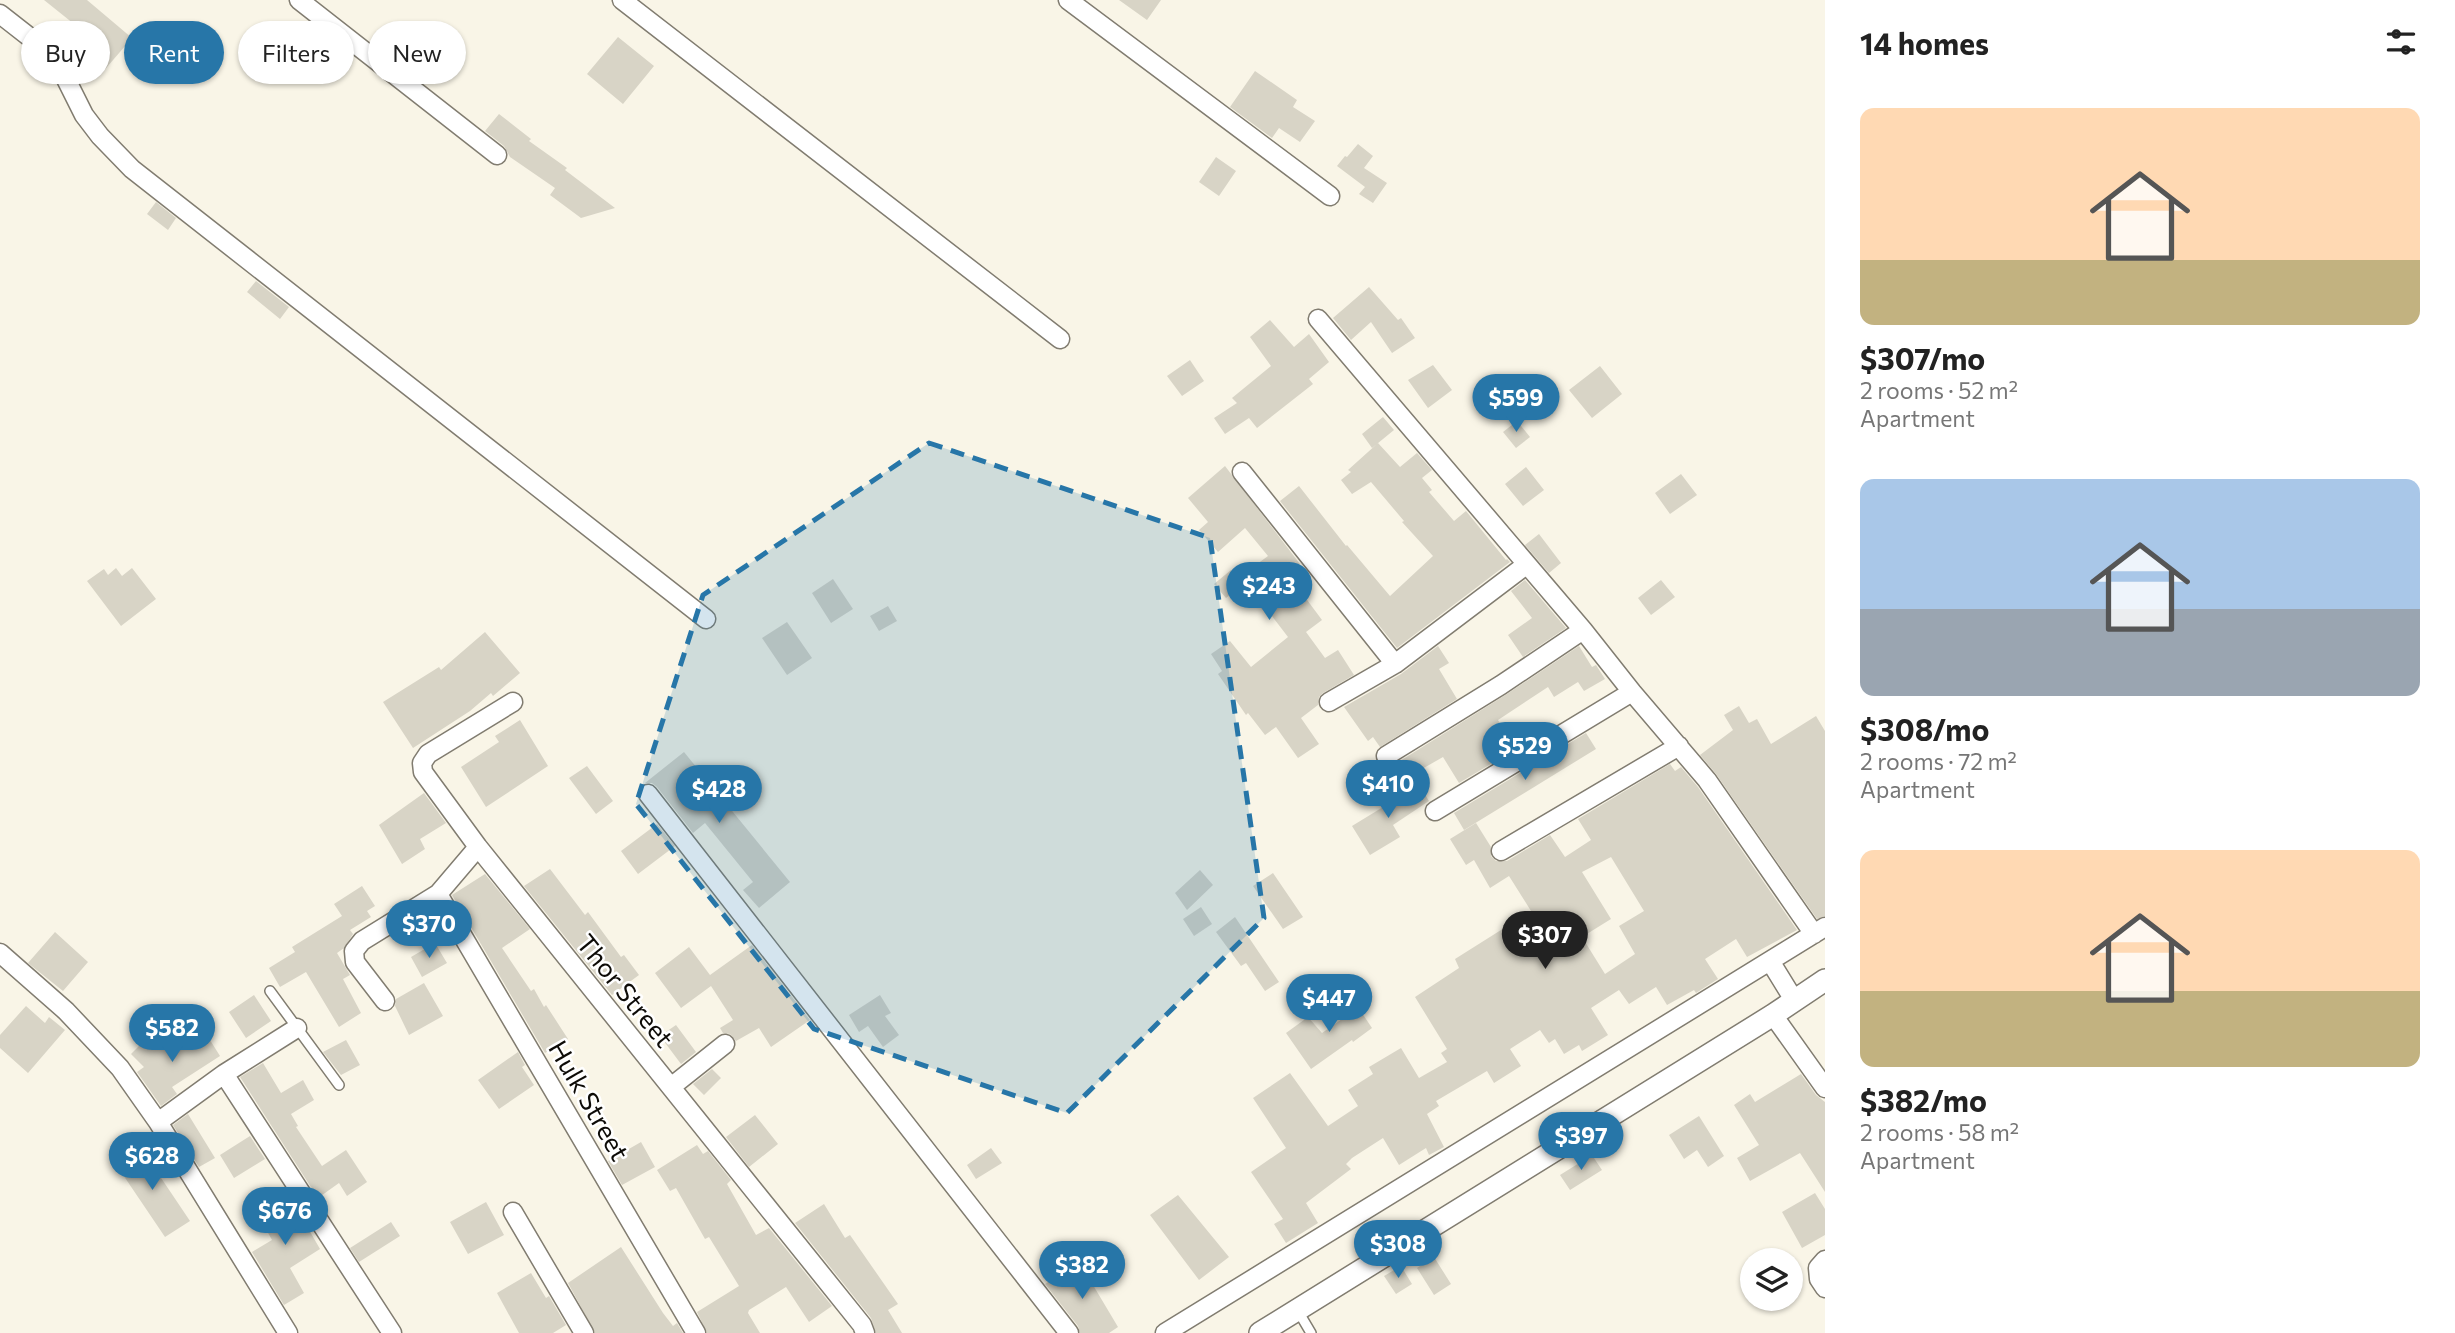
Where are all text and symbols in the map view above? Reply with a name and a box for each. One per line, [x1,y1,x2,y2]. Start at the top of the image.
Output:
chip: Buy [21,21,110,84]
chip: Rent [124,21,224,84]
chip: Filters [238,21,354,84]
chip: New [368,21,466,84]
icon: filters [2382,23,2420,61]
text: 14 homes [1860,24,1989,61]
icon: home [2077,153,2203,279]
text: $307/mo [1860,339,1985,376]
pin: $599 [1475,374,1557,434]
text: 2 rooms · 52 m² [1860,376,2018,404]
text: $599 [1488,383,1544,411]
text: Apartment [1860,404,1975,432]
icon: home [2077,524,2203,650]
pin: $243 [1228,562,1310,622]
text: $243 [1242,571,1296,599]
text: $308/mo [1860,710,1989,747]
pin: $529 [1484,722,1566,782]
text: $529 [1498,731,1552,759]
text: 2 rooms · 72 m² [1860,747,2017,775]
pin: $410 [1347,760,1429,820]
pin: $428 [678,766,760,825]
text: $410 [1362,769,1414,797]
text: $428 [692,774,746,802]
text: Apartment [1860,775,1975,803]
icon: home [2077,895,2203,1021]
pin: $370 [388,900,470,960]
text: $370 [402,909,456,937]
pin: $307 [1504,912,1586,971]
text: $307 [1518,920,1572,948]
street label: Thor Street [571,927,681,1053]
pin: $447 [1288,974,1370,1034]
text: $447 [1302,983,1356,1011]
pin: $582 [131,1004,213,1064]
text: $582 [145,1013,199,1041]
street label: Hulk Street [543,1035,637,1165]
text: $382/mo [1860,1081,1987,1118]
pin: $397 [1540,1112,1622,1172]
text: 2 rooms · 58 m² [1860,1118,2019,1146]
text: $397 [1554,1121,1608,1149]
pin: $628 [111,1132,193,1192]
text: $628 [125,1141,179,1169]
text: Apartment [1860,1146,1975,1174]
pin: $676 [244,1188,326,1247]
text: $676 [258,1196,312,1224]
pin: $308 [1357,1220,1439,1280]
text: $308 [1370,1229,1426,1257]
pin: $382 [1041,1242,1123,1301]
map controls [1740,1248,1803,1311]
button: layers [1740,1248,1803,1311]
text: $382 [1055,1250,1109,1278]

